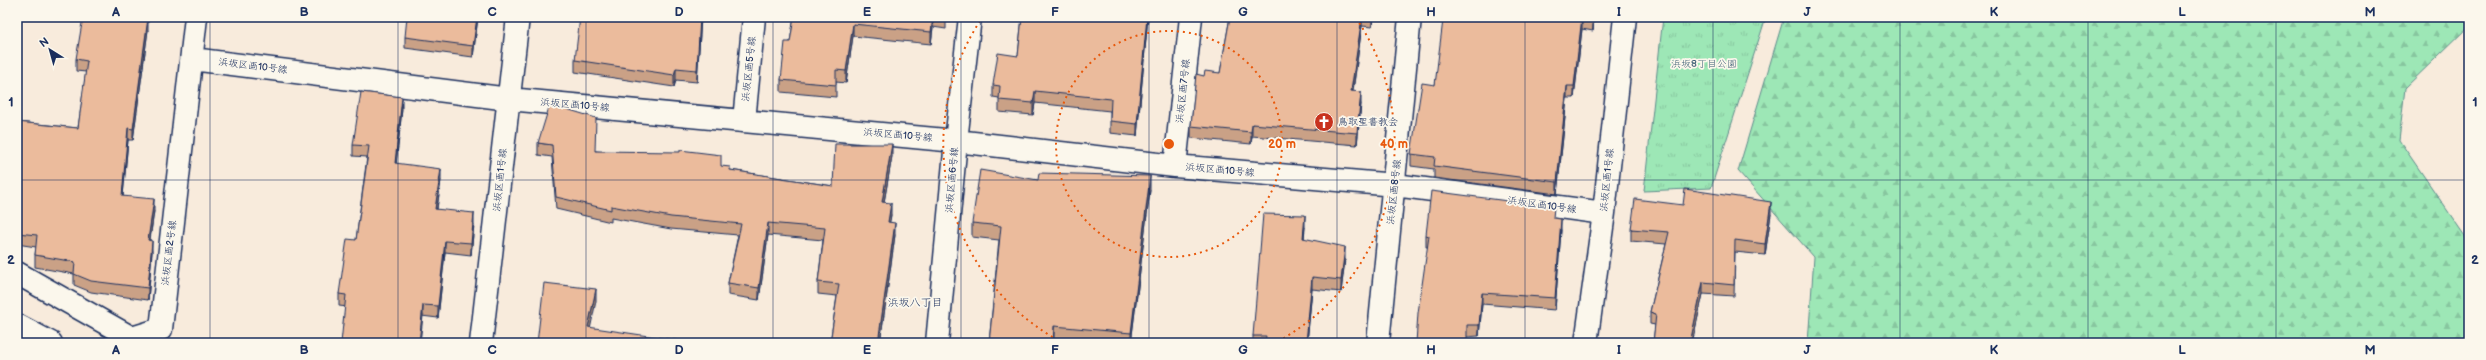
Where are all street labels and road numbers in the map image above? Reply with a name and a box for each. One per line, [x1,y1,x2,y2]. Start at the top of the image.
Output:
street label: 浜坂区画5号線 [740,36,758,102]
street label: 浜坂区画10号線 [218,56,288,76]
street label: 浜坂区画7号線 [1174,58,1192,124]
street label: 浜坂区画10号線 [540,96,610,114]
street label: 浜坂区画10号線 [863,126,933,144]
street label: 浜坂区画6号線 [943,147,961,213]
street label: 浜坂区画1号線 [491,148,509,212]
street label: 浜坂区画1号線 [1598,148,1616,212]
street label: 浜坂区画8号線 [1385,159,1403,225]
street label: 浜坂区画10号線 [1185,161,1255,179]
street label: 浜坂区画10号線 [1507,194,1577,216]
street label: 浜坂区画2号線 [159,220,179,286]

